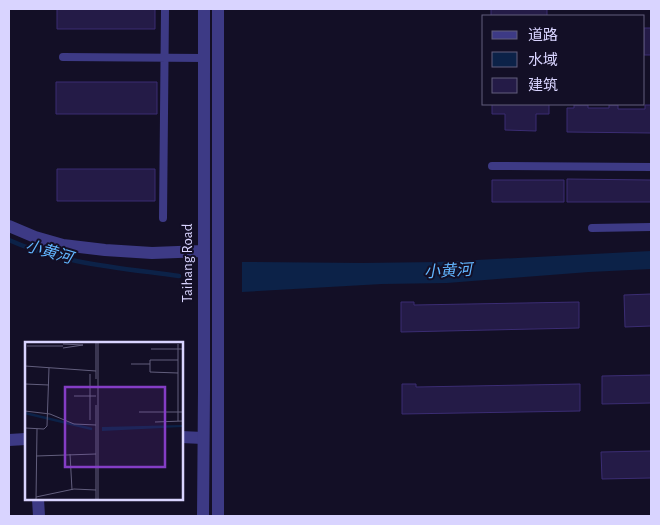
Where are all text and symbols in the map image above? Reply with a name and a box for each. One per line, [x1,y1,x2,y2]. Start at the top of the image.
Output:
legend [482,15,645,105]
text: 道路 [528,27,558,43]
text: 水域 [528,52,558,68]
text: 建筑 [528,77,558,93]
street label: Taihang Road [180,223,195,302]
water label: 小黄河 [24,237,77,267]
water label: 小黄河 [424,261,475,280]
inset map [25,342,182,500]

